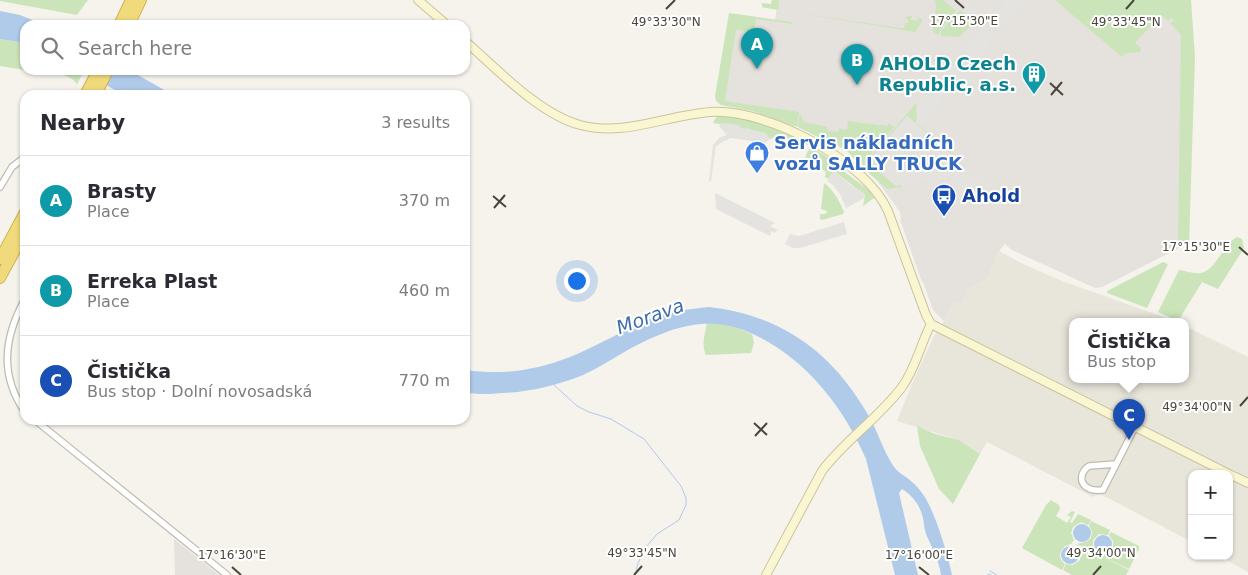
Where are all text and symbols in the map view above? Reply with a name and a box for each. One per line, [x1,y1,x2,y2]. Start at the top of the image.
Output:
text: 17°15'30"E [930,14,998,28]
text: 49°33'30"N [631,15,701,29]
text: 49°33'45"N [1091,15,1161,29]
search box [20,20,470,75]
pin: A [741,28,773,69]
icon: search [38,34,66,62]
text: Search here [78,37,192,59]
pin: B [841,44,873,85]
place label: AHOLD Czech Republic, a.s. [879,53,1016,95]
building icon: AHOLD Czech Republic, a.s. [1021,61,1047,95]
text: Nearby [40,111,125,135]
text: 3 results [381,113,450,132]
place label: Servis nákladních vozů SALLY TRUCK [774,132,963,174]
shop icon: Servis nákladních vozů SALLY TRUCK [744,140,770,174]
text: Brasty [87,180,156,202]
bus stop icon: Ahold [931,183,957,217]
place label: Ahold [962,185,1020,206]
text: A [50,191,62,210]
text: 370 m [399,191,450,210]
text: Place [87,202,130,221]
text: 17°15'30"E [1162,240,1230,254]
your location [564,268,590,294]
text: Erreka Plast [87,270,217,292]
text: B [50,281,62,300]
text: 460 m [399,281,450,300]
text: Place [87,292,130,311]
water label: Morava [613,294,687,338]
popup [1069,318,1189,383]
text: Čistička [1087,330,1171,352]
text: Bus stop [1087,352,1156,371]
text: Čistička [87,360,171,382]
text: C [50,371,62,390]
text: 770 m [399,371,450,390]
text: Bus stop · Dolní novosadská [87,382,312,401]
pin: C [1113,399,1145,440]
text: 49°34'00"N [1162,400,1232,414]
map controls [1188,470,1233,560]
button: + [1188,470,1233,515]
button: − [1188,515,1233,560]
text: 49°33'45"N [607,546,677,560]
text: 49°34'00"N [1066,546,1136,560]
text: 17°16'30"E [198,548,266,562]
text: 17°16'00"E [885,548,953,562]

